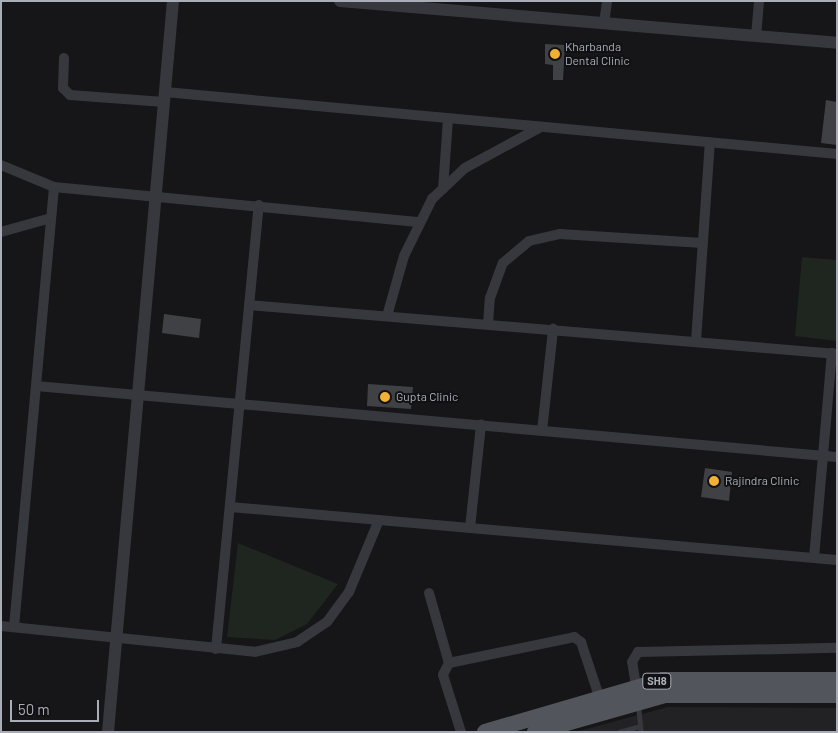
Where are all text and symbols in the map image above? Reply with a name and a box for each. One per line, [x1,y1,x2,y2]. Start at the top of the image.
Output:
place label: Kharbanda Dental Clinic [565,40,630,68]
marker: Kharbanda Dental Clinic [549,48,561,60]
marker: Gupta Clinic [378,390,392,404]
place label: Gupta Clinic [396,390,458,404]
marker: Rajindra Clinic [707,474,721,488]
place label: Rajindra Clinic [725,474,799,488]
road number: SH8 [642,672,672,689]
scale bar [12,690,101,722]
text: 50 m [18,700,50,718]

